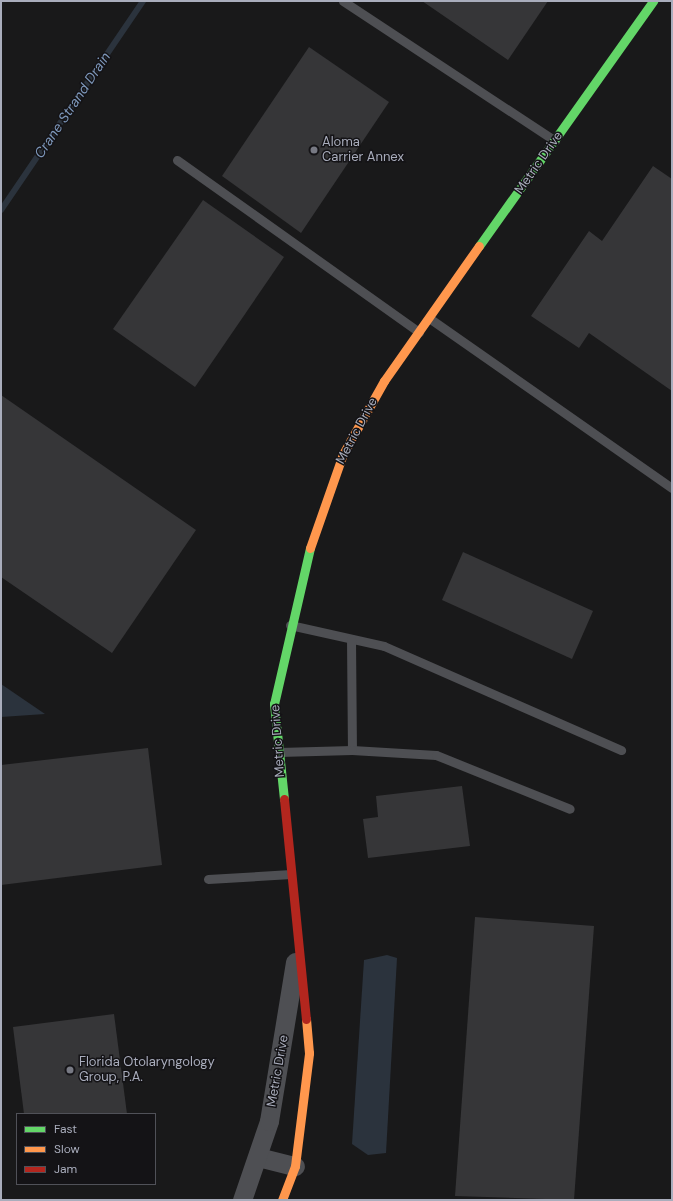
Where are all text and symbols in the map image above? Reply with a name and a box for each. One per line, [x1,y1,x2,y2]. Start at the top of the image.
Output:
water label: Crane Strand Drain [30,49,114,161]
street label: Metric Drive [512,129,566,197]
place label: Aloma Carrier Annex [322,135,404,166]
marker: Aloma Carrier Annex [309,145,319,155]
street label: Metric Drive [333,395,381,467]
street label: Metric Drive [268,704,288,778]
street label: Metric Drive [264,1034,292,1108]
place label: Florida Otolaryngology Group, P.A. [79,1055,215,1086]
marker: Florida Otolaryngology Group, P.A. [64,1064,76,1076]
legend [16,1113,156,1185]
text: Fast [54,1121,77,1137]
text: Slow [54,1141,80,1157]
text: Jam [54,1161,77,1177]

